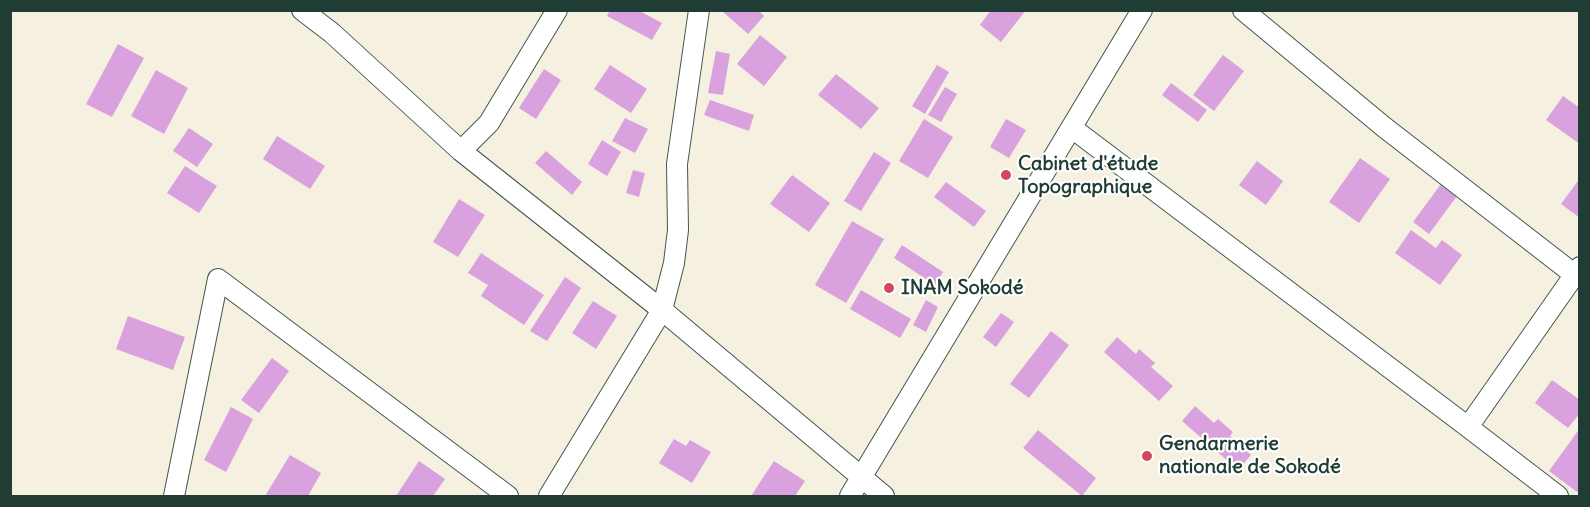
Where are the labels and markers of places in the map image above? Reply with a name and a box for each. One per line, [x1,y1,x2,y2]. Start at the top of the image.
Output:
place label: Cabinet d'étude Topographique [1018,152,1158,199]
marker: Cabinet d'étude Topographique [999,168,1013,182]
place label: INAM Sokodé [901,276,1023,300]
marker: INAM Sokodé [882,281,896,295]
place label: Gendarmerie nationale de Sokodé [1159,432,1341,479]
marker: Gendarmerie nationale de Sokodé [1140,449,1154,463]

